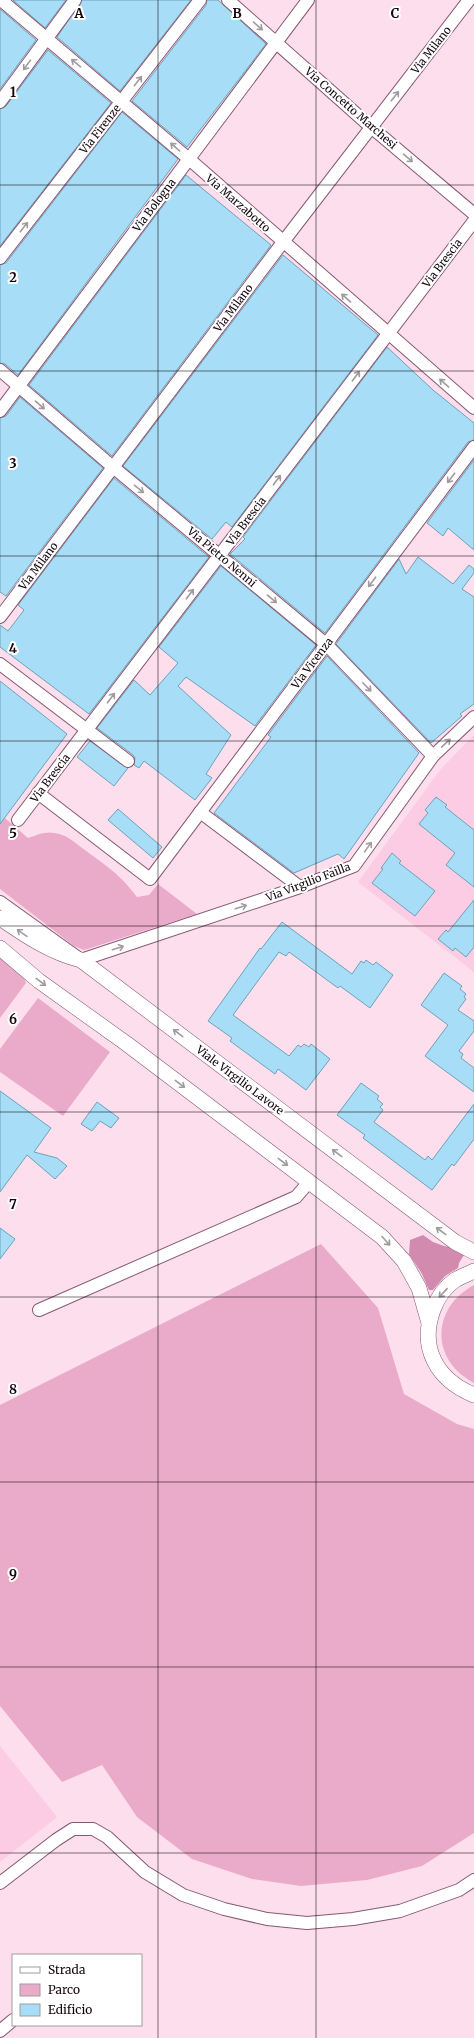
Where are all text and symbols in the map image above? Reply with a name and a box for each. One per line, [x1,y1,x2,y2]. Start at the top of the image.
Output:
text: A [73,5,84,22]
text: B [232,5,242,22]
text: C [391,5,400,22]
one-way arrow [252,21,263,30]
street label: Via Milano [407,23,454,77]
one-way arrow [70,59,81,68]
one-way arrow [23,60,31,71]
street label: Via Concetto Marchesi [301,64,400,152]
one-way arrow [134,75,142,86]
text: 1 [10,84,16,101]
one-way arrow [391,91,400,102]
street label: Via Firenze [76,101,124,157]
one-way arrow [170,143,180,152]
one-way arrow [402,153,413,162]
street label: Via Marzabotto [202,170,274,235]
street label: Via Bologna [129,175,179,235]
one-way arrow [20,222,28,233]
street label: Via Brescia [418,236,465,291]
text: 2 [9,269,17,286]
street label: Via Milano [210,281,256,336]
one-way arrow [341,293,351,302]
one-way arrow [352,371,360,382]
one-way arrow [439,378,450,387]
one-way arrow [35,400,46,409]
text: 3 [9,455,17,472]
one-way arrow [446,473,455,484]
one-way arrow [273,474,281,485]
one-way arrow [134,485,145,493]
street label: Via Brescia [222,494,269,549]
street label: Via Pietro Nenni [184,523,260,590]
street label: Via Milano [15,539,61,594]
one-way arrow [368,577,377,588]
one-way arrow [185,589,194,600]
one-way arrow [266,594,277,603]
street label: Via Vicenza [288,634,336,692]
text: 4 [9,640,18,657]
one-way arrow [362,682,372,692]
one-way arrow [107,692,115,703]
one-way arrow [441,738,451,748]
street label: Via Brescia [26,751,73,806]
text: 5 [9,825,17,842]
one-way arrow [364,841,372,852]
street label: Via Virgilio Failla [263,859,352,905]
one-way arrow [234,903,247,910]
one-way arrow [17,929,28,937]
one-way arrow [111,944,124,951]
one-way arrow [35,978,46,986]
text: 6 [9,1011,17,1028]
one-way arrow [172,1029,183,1037]
street label: Viale Virgilio Lavore [193,1042,287,1118]
one-way arrow [174,1079,185,1088]
one-way arrow [332,1149,343,1157]
one-way arrow [278,1158,289,1166]
text: 7 [9,1196,17,1213]
one-way arrow [436,1227,447,1235]
one-way arrow [381,1236,390,1246]
one-way arrow [438,1288,447,1298]
text: 8 [9,1381,17,1398]
text: 9 [9,1566,17,1583]
legend [12,1954,142,2026]
text: Strada [48,1962,86,1977]
text: Parco [48,1982,80,1997]
text: Edificio [48,2002,92,2017]

